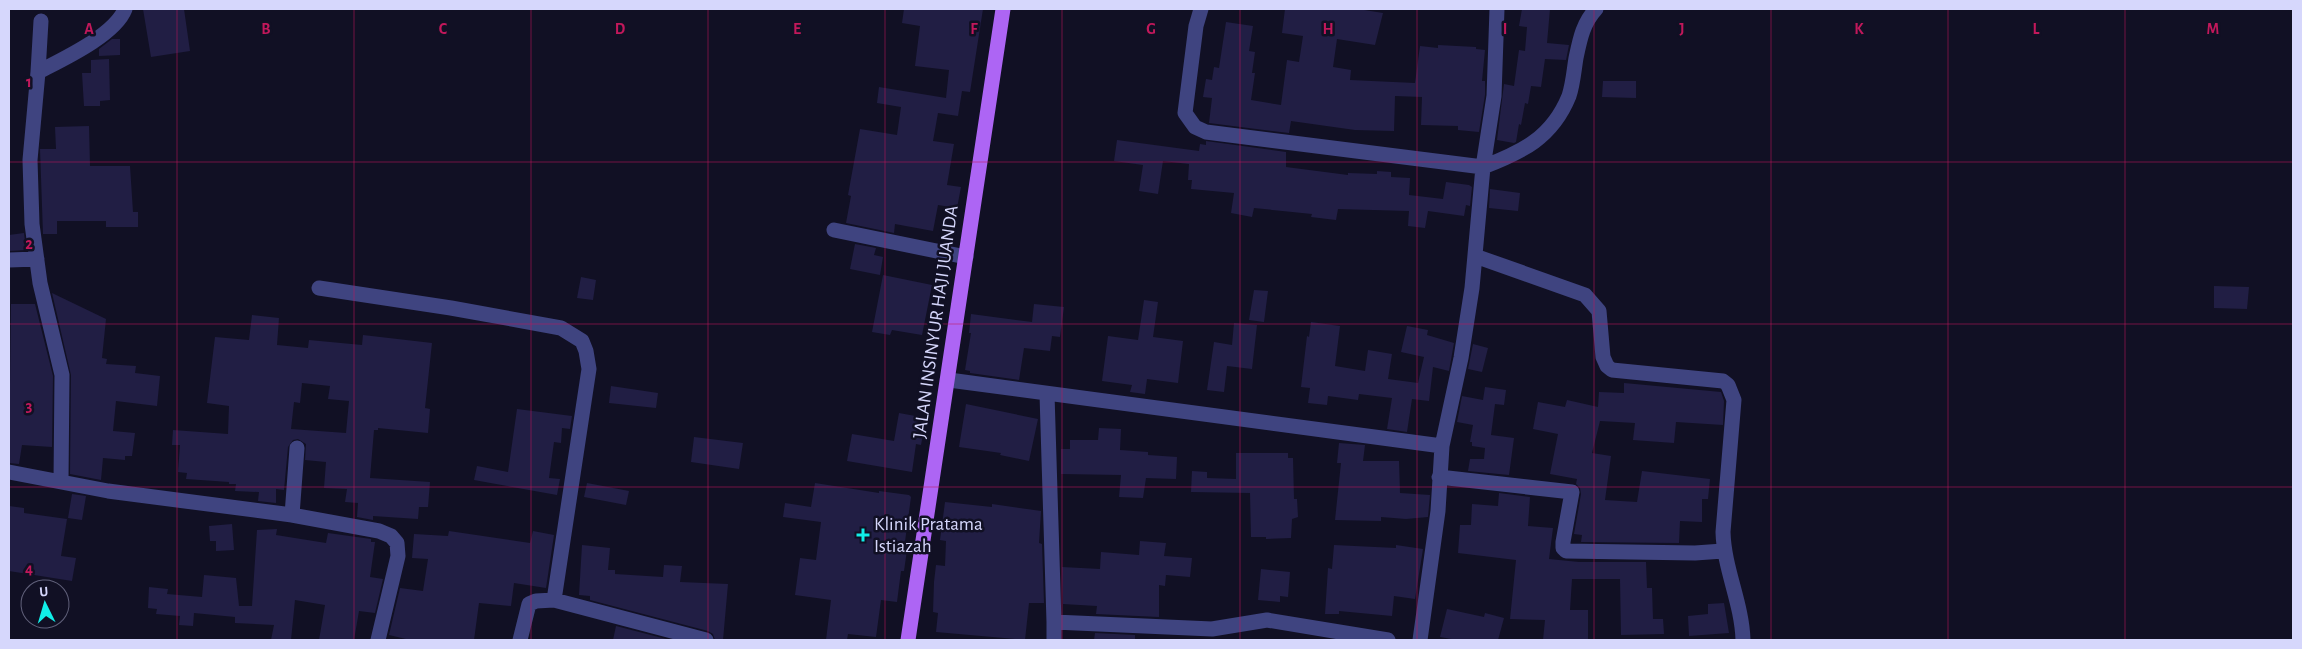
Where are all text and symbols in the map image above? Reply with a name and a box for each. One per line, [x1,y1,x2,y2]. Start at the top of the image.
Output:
text: A [84,21,94,37]
text: B [261,21,271,37]
text: C [439,21,448,37]
text: D [615,21,626,37]
text: E [793,21,801,37]
text: F [970,21,978,37]
text: G [1146,21,1156,37]
text: H [1322,21,1334,37]
text: I [1503,21,1507,37]
text: J [1679,21,1685,37]
text: K [1854,21,1864,37]
text: L [2033,21,2040,37]
text: M [2207,21,2219,37]
text: 1 [26,74,32,90]
street label: JALAN INSINYUR HAJI JUANDA [910,204,962,440]
text: 2 [25,236,33,252]
text: 3 [26,398,33,414]
place label: Klinik Pratama Istiazah [874,515,983,556]
marker: Klinik Pratama Istiazah [856,528,870,542]
text: 4 [25,561,33,577]
north arrow [20,579,70,629]
text: U [39,585,49,599]

